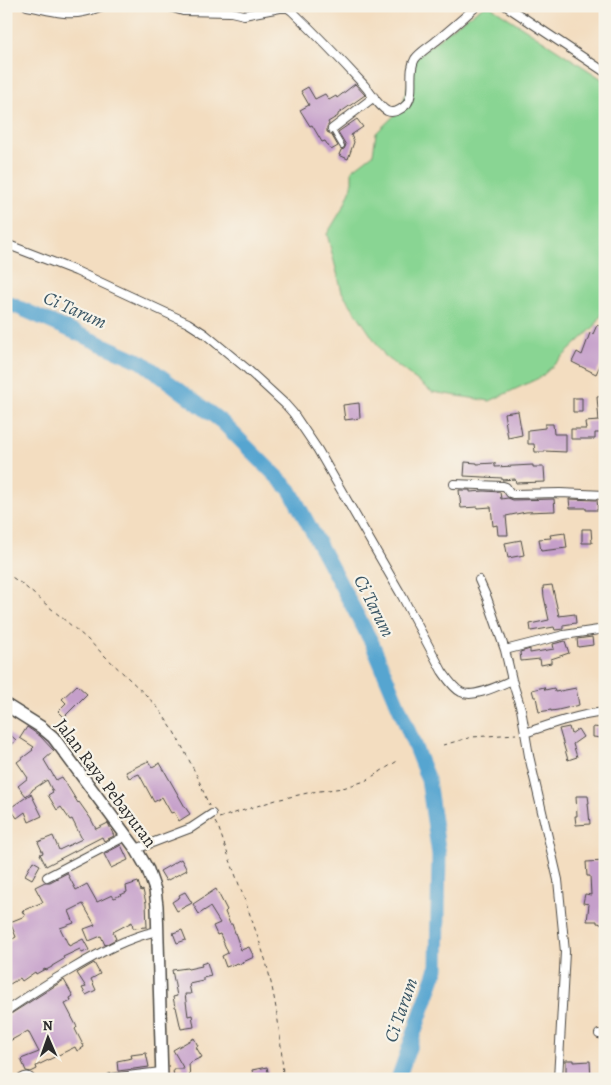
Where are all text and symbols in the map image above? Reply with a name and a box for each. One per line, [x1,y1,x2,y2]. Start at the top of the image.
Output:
water label: Ci Tarum [39,285,111,335]
water label: Ci Tarum [347,570,401,642]
street label: Jalan Raya Pebayuran [50,714,162,852]
water label: Ci Tarum [378,974,424,1046]
north arrow [22,1012,72,1062]
text: N [42,1016,53,1035]

